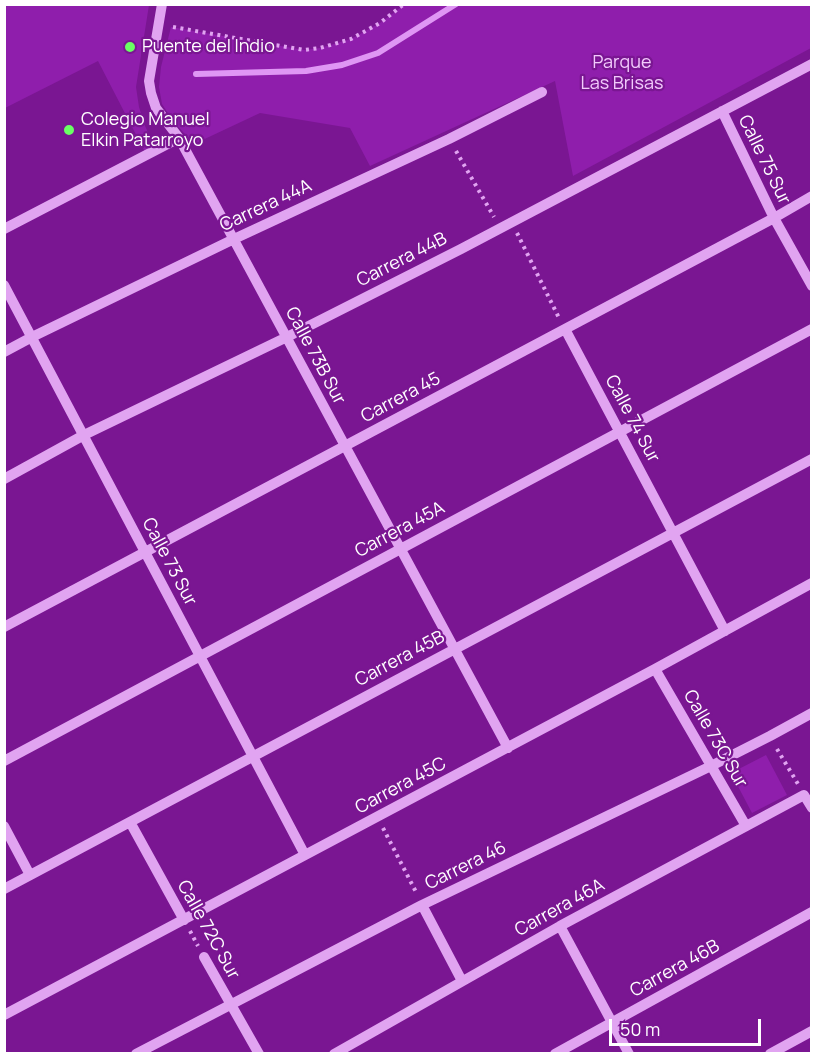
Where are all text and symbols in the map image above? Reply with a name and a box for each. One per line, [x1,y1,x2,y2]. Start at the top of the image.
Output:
place label: Puente del Indio [142,36,275,58]
marker: Puente del Indio [123,40,137,54]
park label: Parque Las Brisas [581,52,663,94]
place label: Colegio Manuel Elkin Patarroyo [81,109,210,152]
street label: Calle 75 Sur [733,112,795,208]
marker: Colegio Manuel Elkin Patarroyo [62,123,76,137]
street label: Carrera 44A [217,175,315,237]
street label: Carrera 44B [353,228,451,292]
street label: Calle 73B Sur [280,304,350,408]
street label: Carrera 45 [358,368,444,428]
street label: Calle 74 Sur [600,371,664,467]
street label: Carrera 45A [352,497,448,563]
street label: Calle 73 Sur [137,514,201,610]
street label: Carrera 45B [352,626,448,692]
street label: Calle 73C Sur [678,686,752,792]
street label: Carrera 45C [352,753,450,819]
street label: Carrera 46 [422,837,510,895]
street label: Carrera 46A [511,875,609,941]
street label: Calle 72C Sur [172,877,244,983]
street label: Carrera 46B [627,936,723,1002]
scale bar [612,1007,764,1045]
text: 50 m [620,1017,660,1041]

